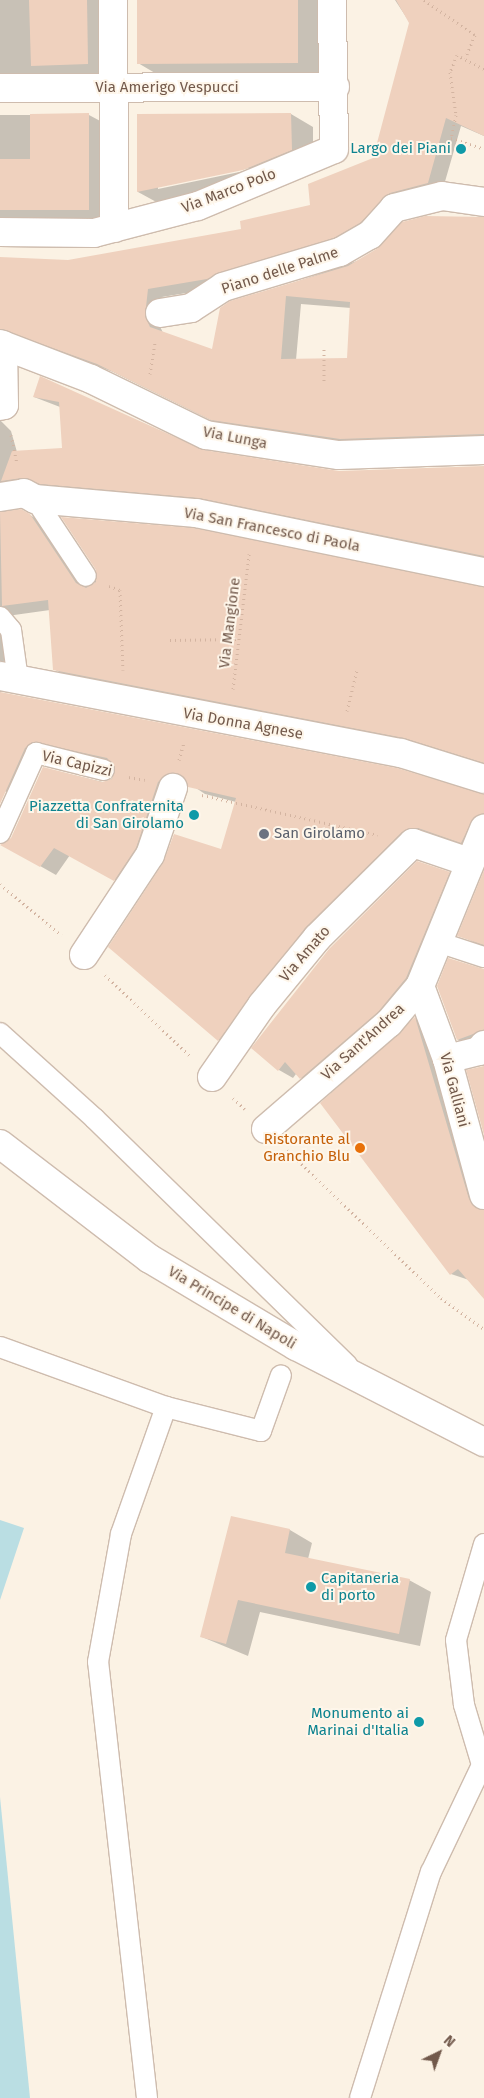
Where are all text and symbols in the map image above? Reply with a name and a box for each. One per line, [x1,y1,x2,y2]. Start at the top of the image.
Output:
street label: Via Amerigo Vespucci [95,79,239,97]
place label: Largo dei Piani [350,140,451,158]
marker: Largo dei Piani [455,143,467,155]
street label: Via Marco Polo [179,165,279,217]
street label: Piano delle Palme [219,244,341,298]
street label: Via Lunga [201,423,269,453]
street label: Via San Francesco di Paola [182,504,362,556]
street label: Via Mangione [216,577,244,669]
street label: Via Donna Agnese [182,705,304,743]
street label: Via Capizzi [40,747,114,781]
place label: Piazzetta Confraternita di San Girolamo [29,797,184,832]
marker: Piazzetta Confraternita di San Girolamo [188,809,200,821]
place label: San Girolamo [274,825,365,843]
marker: San Girolamo [258,828,270,840]
street label: Via Amato [276,922,334,986]
street label: Via Sant'Andrea [318,1000,408,1084]
street label: Via Galliani [435,1051,473,1129]
place label: Ristorante al Granchio Blu [263,1130,350,1165]
marker: Ristorante al Granchio Blu [354,1142,366,1154]
street label: Via Principe di Napoli [165,1263,299,1353]
place label: Capitaneria di porto [321,1569,399,1604]
marker: Capitaneria di porto [305,1581,317,1593]
place label: Monumento ai Marinai d'Italia [307,1704,409,1739]
marker: Monumento ai Marinai d'Italia [413,1716,425,1728]
north arrow [414,2028,464,2078]
text: N [440,2032,459,2051]

